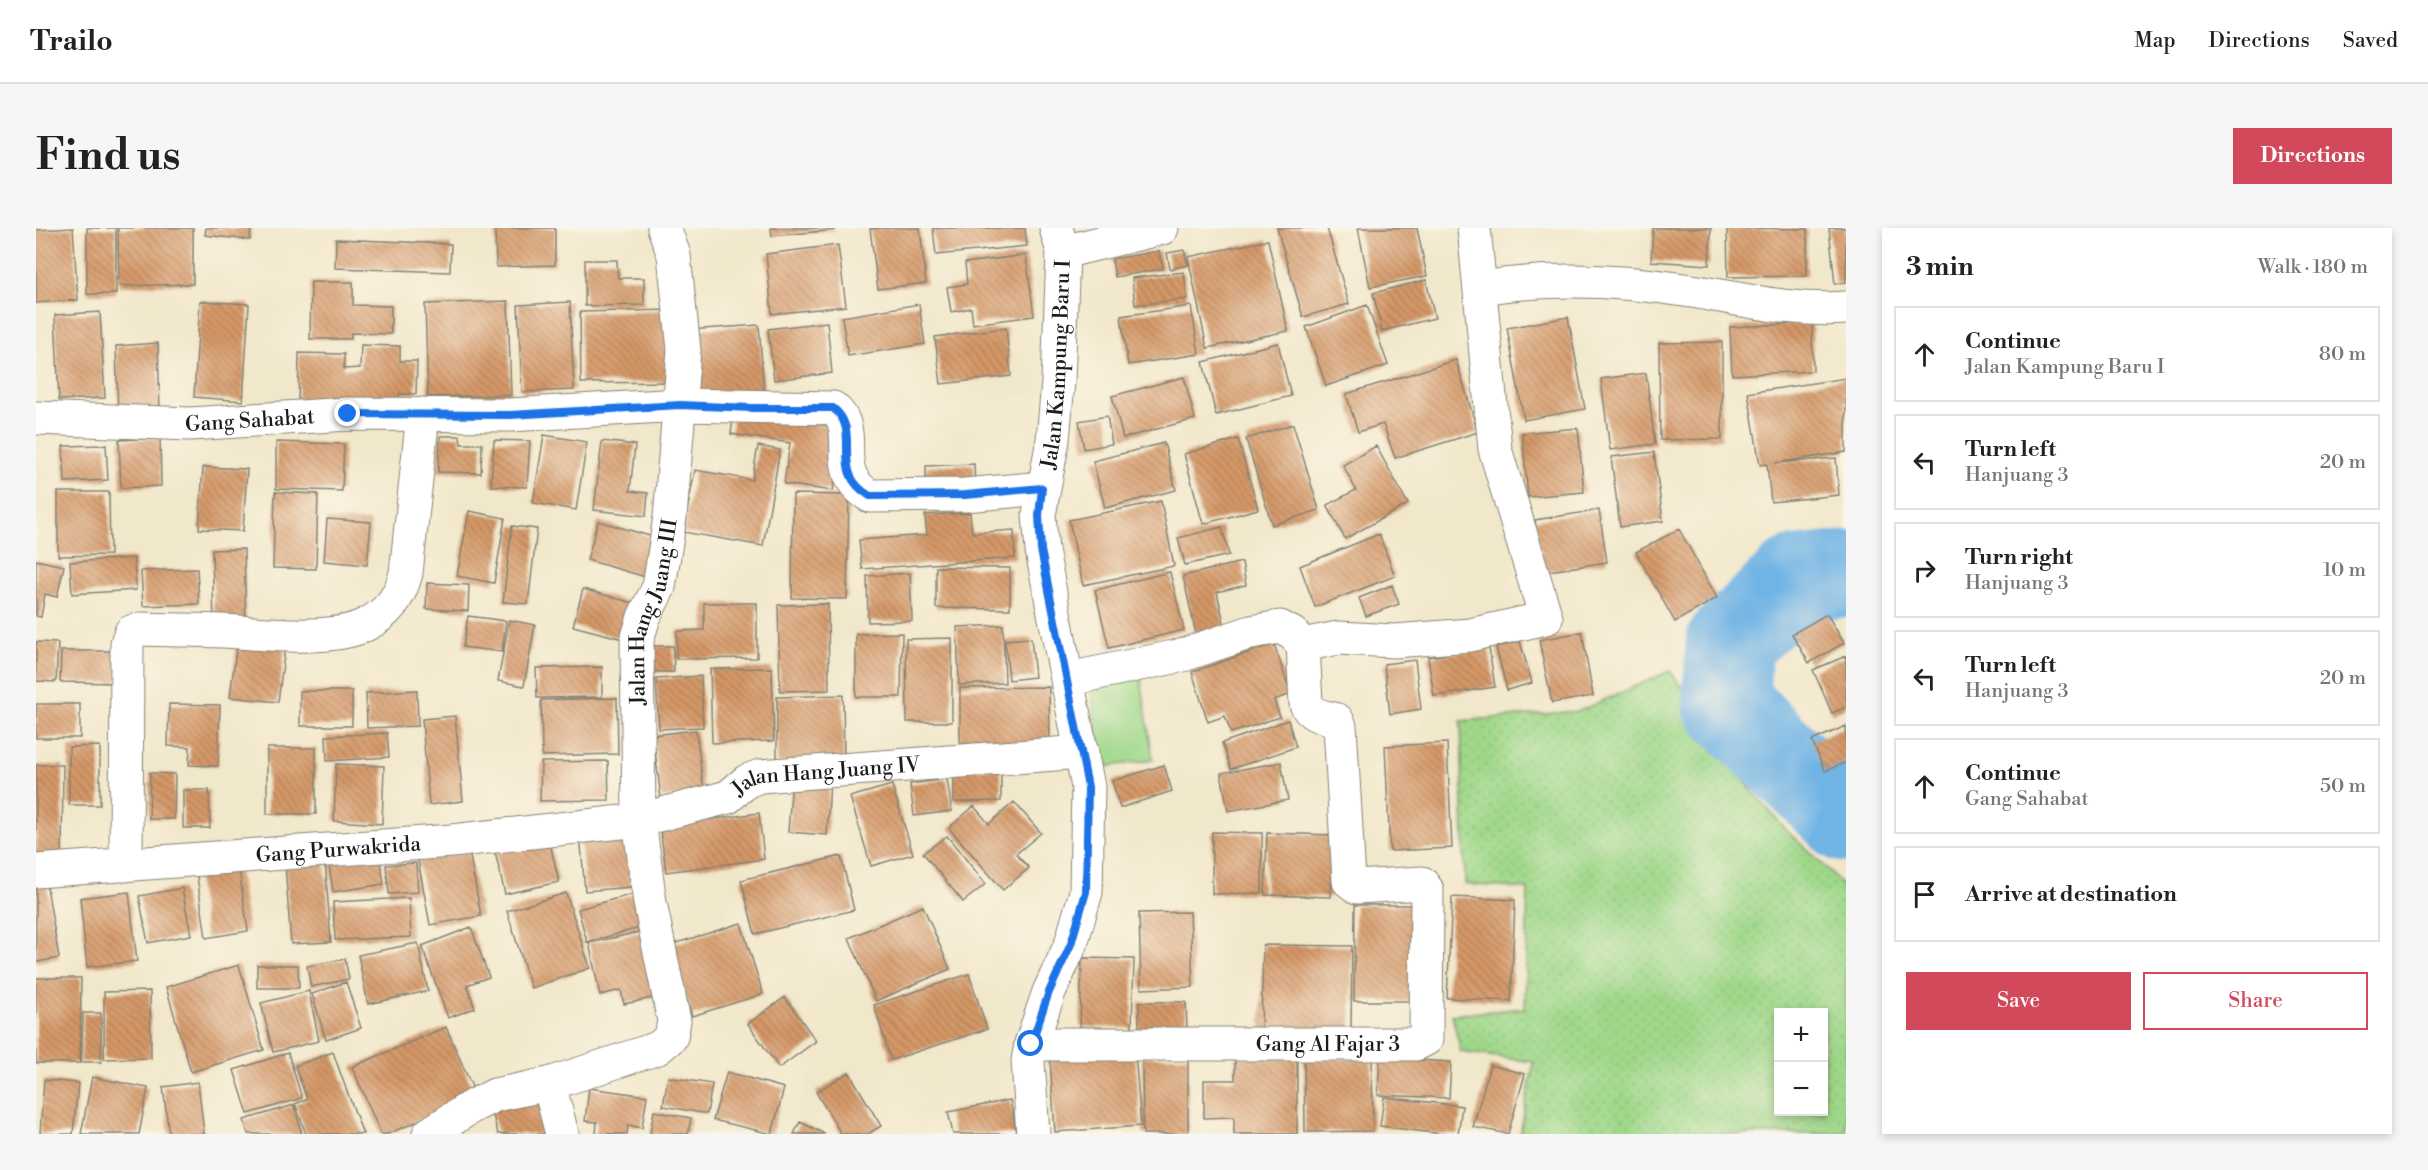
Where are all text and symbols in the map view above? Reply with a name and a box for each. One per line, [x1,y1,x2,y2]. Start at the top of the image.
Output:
text: Trailo [30,24,113,59]
text: Map [2134,28,2176,54]
text: Directions [2209,28,2310,54]
text: Saved [2343,28,2398,54]
button: Directions [2233,128,2392,184]
text: Find us [36,130,180,183]
text: 3 min [1906,251,1974,283]
text: Walk · 180 m [2258,255,2368,280]
street label: Jalan Kampung Baru I [1036,259,1077,472]
text: Continue [1965,328,2061,355]
icon: ahead [1908,338,1941,371]
text: 80 m [2319,342,2366,367]
text: Jalan Kampung Baru I [1965,355,2164,380]
route end [334,400,360,426]
street label: Gang Sahabat [184,404,316,438]
text: Turn left [1965,436,2056,463]
icon: left [1908,446,1941,479]
text: 20 m [2320,450,2366,475]
text: Hanjuang 3 [1965,463,2069,488]
street label: Jalan Hang Juang III [625,517,684,706]
text: Turn right [1965,544,2073,571]
icon: right [1908,554,1941,587]
text: 10 m [2323,558,2366,583]
text: Hanjuang 3 [1965,571,2069,596]
text: Turn left [1965,652,2056,679]
icon: left [1908,662,1941,695]
text: 20 m [2320,666,2366,691]
text: Hanjuang 3 [1965,679,2069,704]
street label: Jalan Hang Juang IV [726,752,922,803]
text: Continue [1965,760,2061,787]
icon: ahead [1908,770,1941,803]
text: 50 m [2320,774,2366,799]
text: Gang Sahabat [1965,787,2089,812]
street label: Gang Purwakrida [255,831,422,869]
icon: arrive [1908,878,1941,911]
text: Arrive at destination [1965,881,2177,908]
button: Save [1906,972,2131,1030]
button: Share [2143,972,2368,1030]
map controls [1774,1008,1828,1116]
button: + [1774,1008,1828,1062]
route start [1017,1030,1043,1056]
street label: Gang Al Fajar 3 [1256,1032,1400,1058]
button: − [1774,1062,1828,1116]

